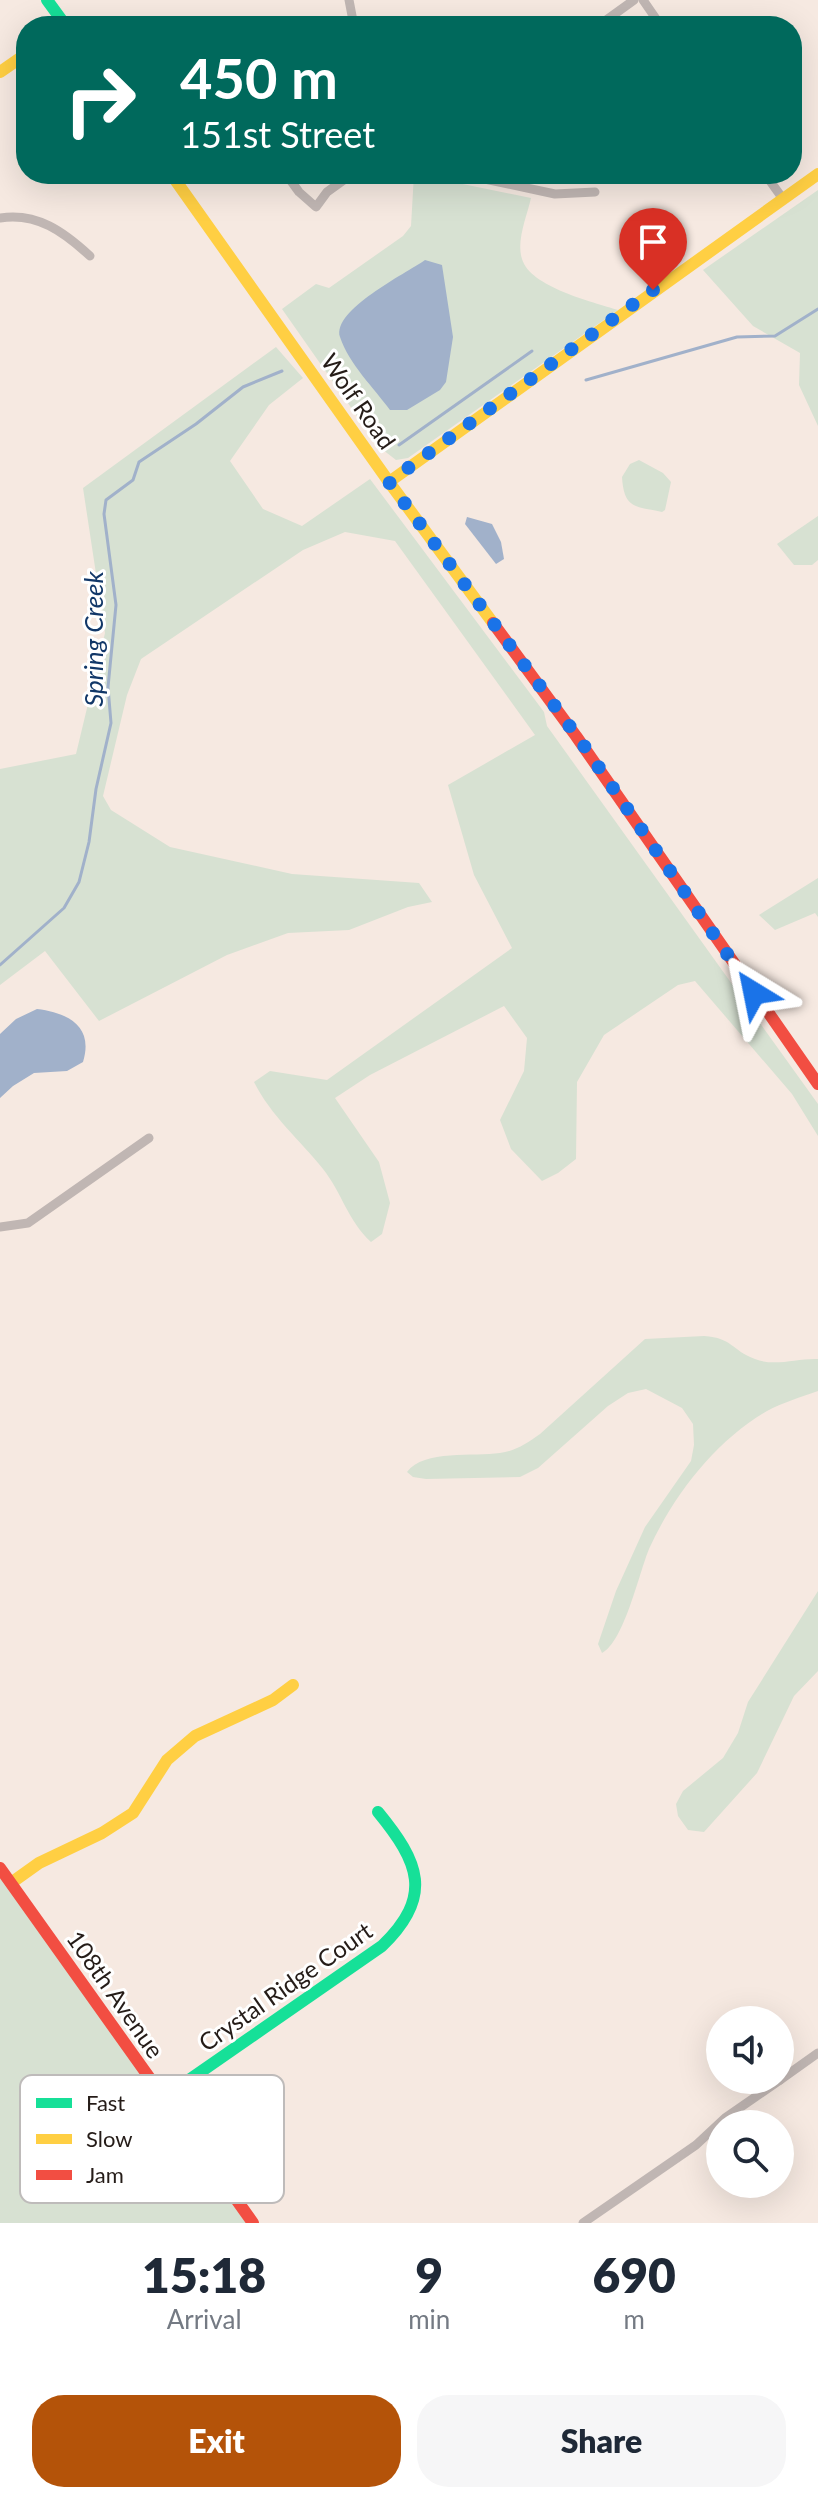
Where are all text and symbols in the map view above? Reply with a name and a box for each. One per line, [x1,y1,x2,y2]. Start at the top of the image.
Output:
text: 450 m [180,44,338,111]
icon: right [48,48,152,152]
text: 151st Street [180,112,375,156]
pin [619,208,687,290]
icon: arrive [631,220,675,264]
street label: Wolf Road [316,348,402,454]
water label: Spring Creek [77,571,109,707]
position arrow [712,951,796,1035]
street label: Crystal Ridge Court [193,1915,378,2057]
street label: 108th Avenue [62,1925,170,2063]
map controls [706,2006,794,2198]
button: sound [706,2006,794,2094]
legend [20,2075,284,2203]
text: Fast [86,2089,125,2116]
button: search [706,2110,794,2198]
text: Slow [86,2125,133,2152]
text: Jam [86,2161,124,2188]
text: 15:18 [142,2246,266,2303]
text: 9 [415,2246,443,2303]
text: 690 [592,2246,676,2303]
text: Arrival [167,2303,242,2335]
text: min [408,2303,450,2335]
text: m [623,2303,645,2335]
button: Exit [32,2395,401,2487]
button: Share [417,2395,786,2487]

